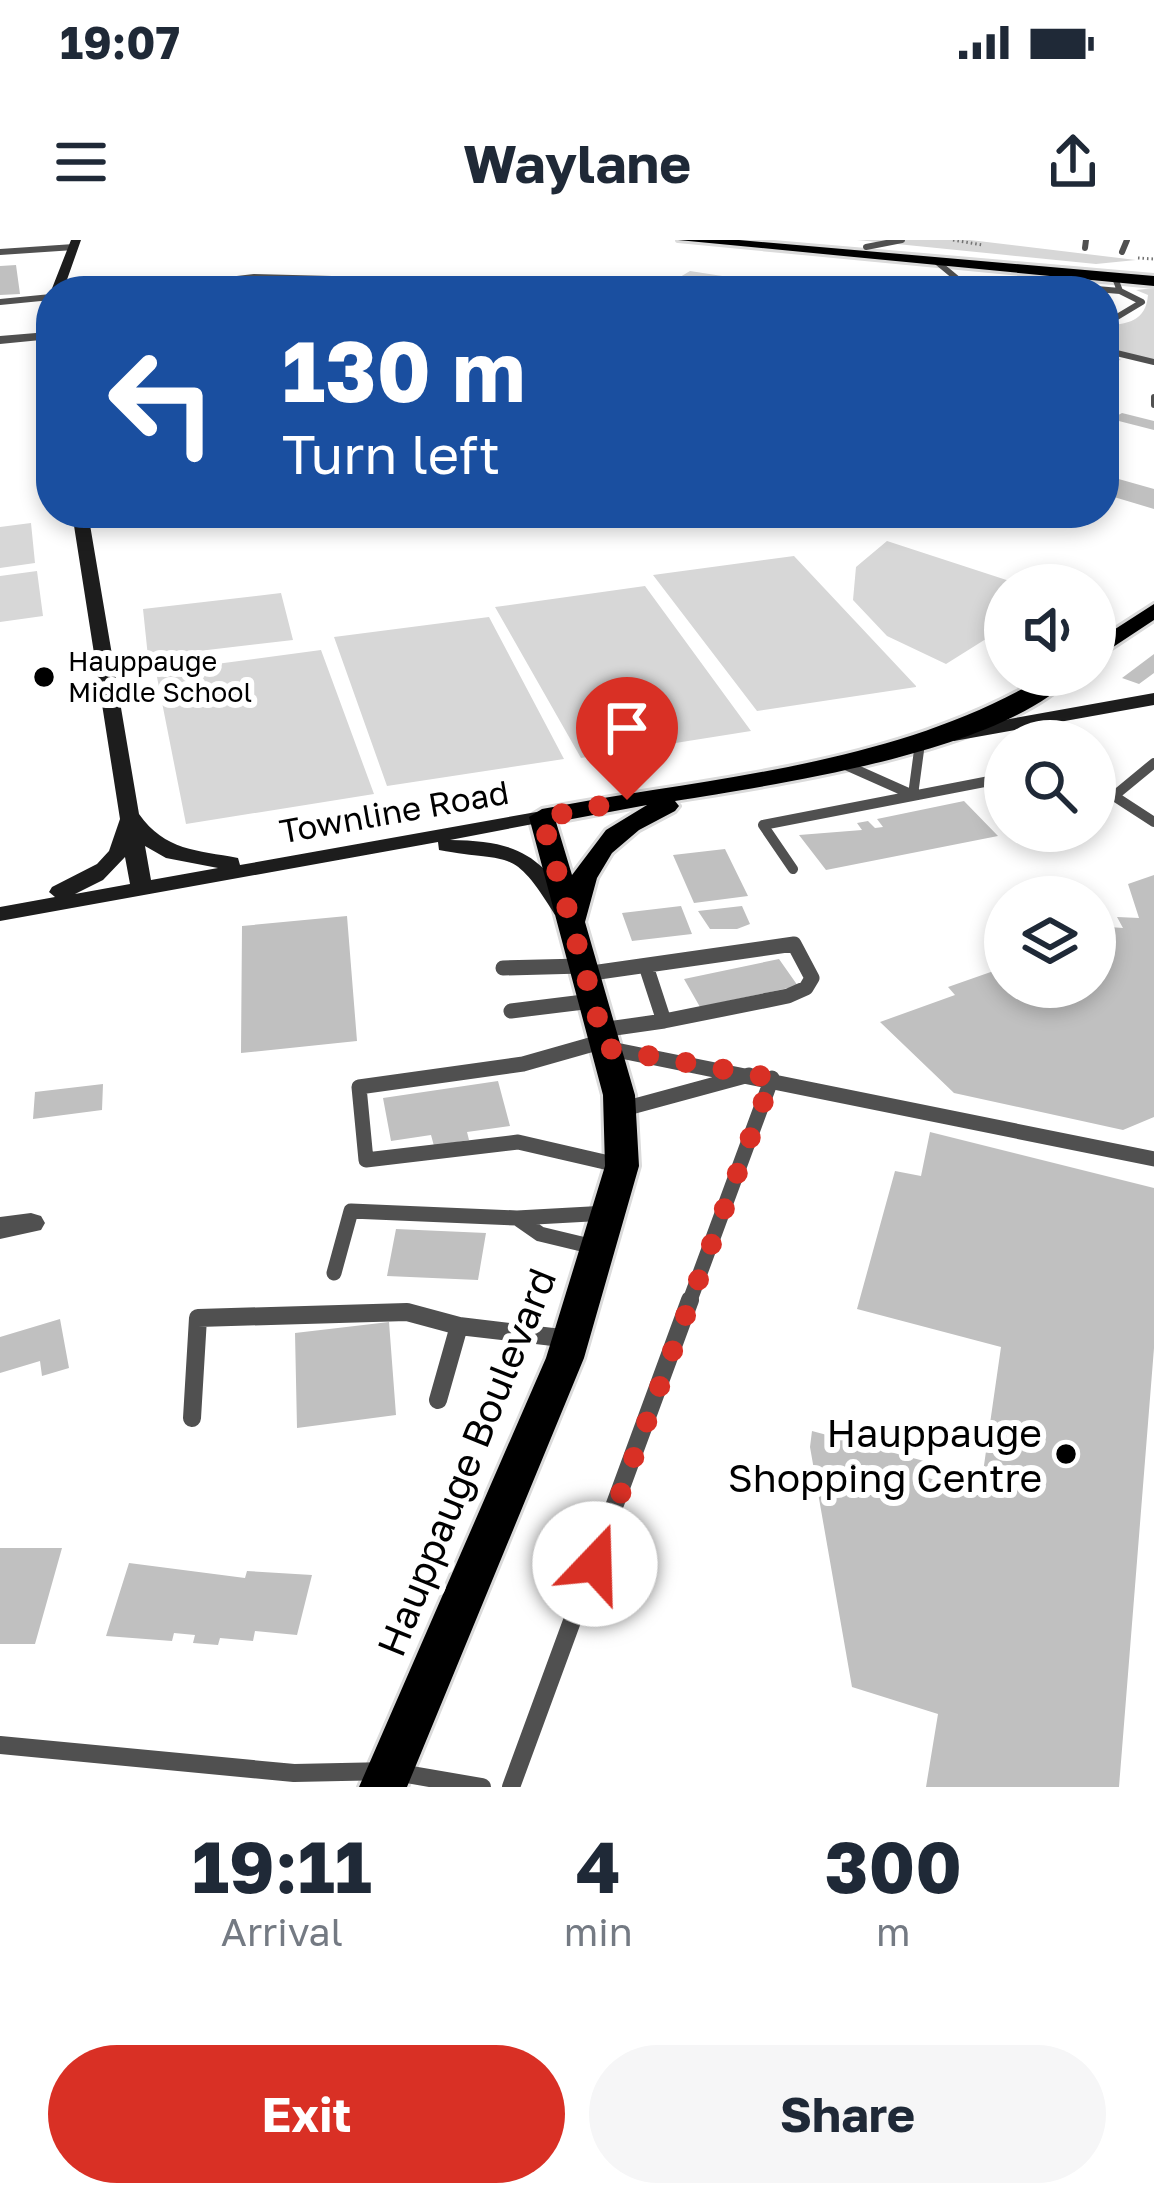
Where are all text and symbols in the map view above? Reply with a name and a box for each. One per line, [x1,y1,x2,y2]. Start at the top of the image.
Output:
text: 19:07 [60,15,180,69]
icon: menu [48,129,114,195]
icon: share [1040,129,1106,195]
text: Waylane [463,130,691,195]
text: 130 m [282,320,526,420]
icon: left [84,324,240,480]
text: Turn left [282,421,500,486]
map controls [984,564,1116,1008]
button: sound [984,564,1116,696]
place label: Hauppauge Middle School [68,645,252,708]
marker: Hauppauge Middle School [31,664,57,690]
pin [576,677,678,800]
icon: arrive [594,695,660,761]
button: search [984,720,1116,852]
street label: Townline Road [276,772,512,850]
button: layers [984,876,1116,1008]
street label: Hauppauge Boulevard [367,1261,565,1663]
place label: Hauppauge Shopping Centre [728,1409,1042,1501]
marker: Hauppauge Shopping Centre [1053,1441,1079,1467]
position arrow [532,1501,658,1627]
text: 19:11 [192,1822,372,1909]
text: 4 [576,1822,621,1909]
text: 300 [825,1822,962,1909]
text: Arrival [221,1908,343,1955]
text: min [564,1908,633,1955]
text: m [876,1908,911,1955]
button: Exit [48,2045,565,2183]
button: Share [589,2045,1106,2183]

